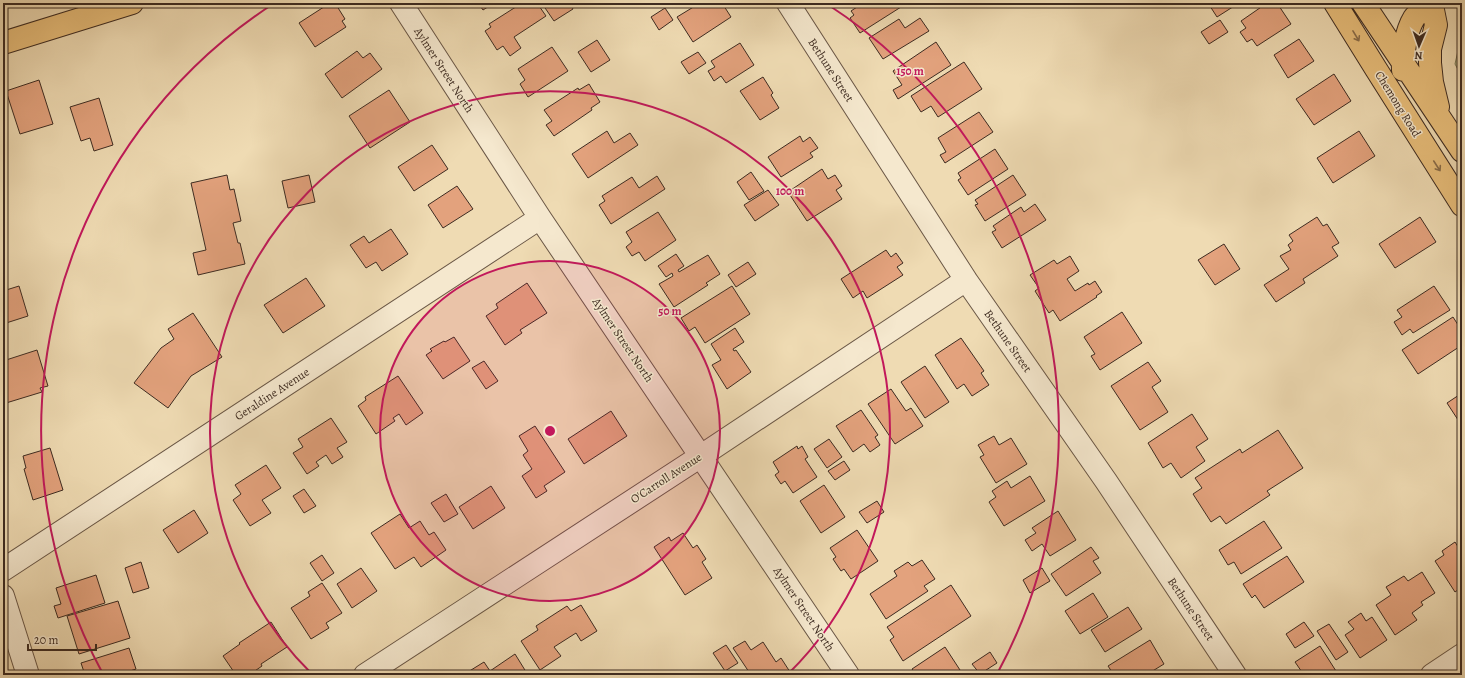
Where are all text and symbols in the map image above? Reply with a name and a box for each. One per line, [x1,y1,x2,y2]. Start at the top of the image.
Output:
street label: Aylmer Street North [410,23,478,116]
north arrow [1399,26,1439,66]
one-way arrow [1352,30,1360,42]
street label: Bethune Street [804,35,858,105]
text: N [1414,48,1423,63]
text: 150 m [896,63,924,79]
street label: Chemong Road [1371,68,1425,141]
one-way arrow [1433,161,1442,172]
text: 100 m [776,183,804,199]
street label: Aylmer Street North [588,294,658,386]
text: 50 m [658,303,682,319]
street label: Bethune Street [980,306,1036,376]
street label: Geraldine Avenue [232,364,312,424]
centre of rings [543,424,557,438]
street label: O'Carroll Avenue [627,449,705,507]
street label: Aylmer Street North [769,563,839,655]
street label: Bethune Street [1164,574,1218,644]
scale bar [28,626,96,652]
text: 20 m [34,632,58,648]

